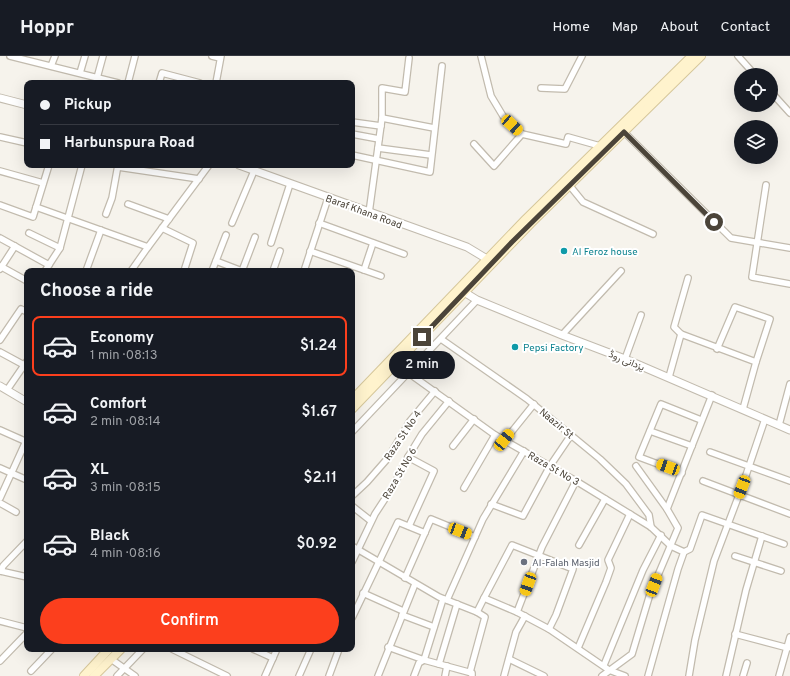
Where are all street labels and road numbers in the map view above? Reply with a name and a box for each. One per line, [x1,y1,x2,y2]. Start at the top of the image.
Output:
street label: Baraf Khana Road [323,192,404,232]
street label: یزدانی روڈ [606,348,646,375]
street label: Naazir St [536,406,576,442]
street label: Raza St No 4 [382,408,425,463]
street label: Raza St No 6 [380,446,420,502]
street label: Raza St No 3 [525,449,581,489]

